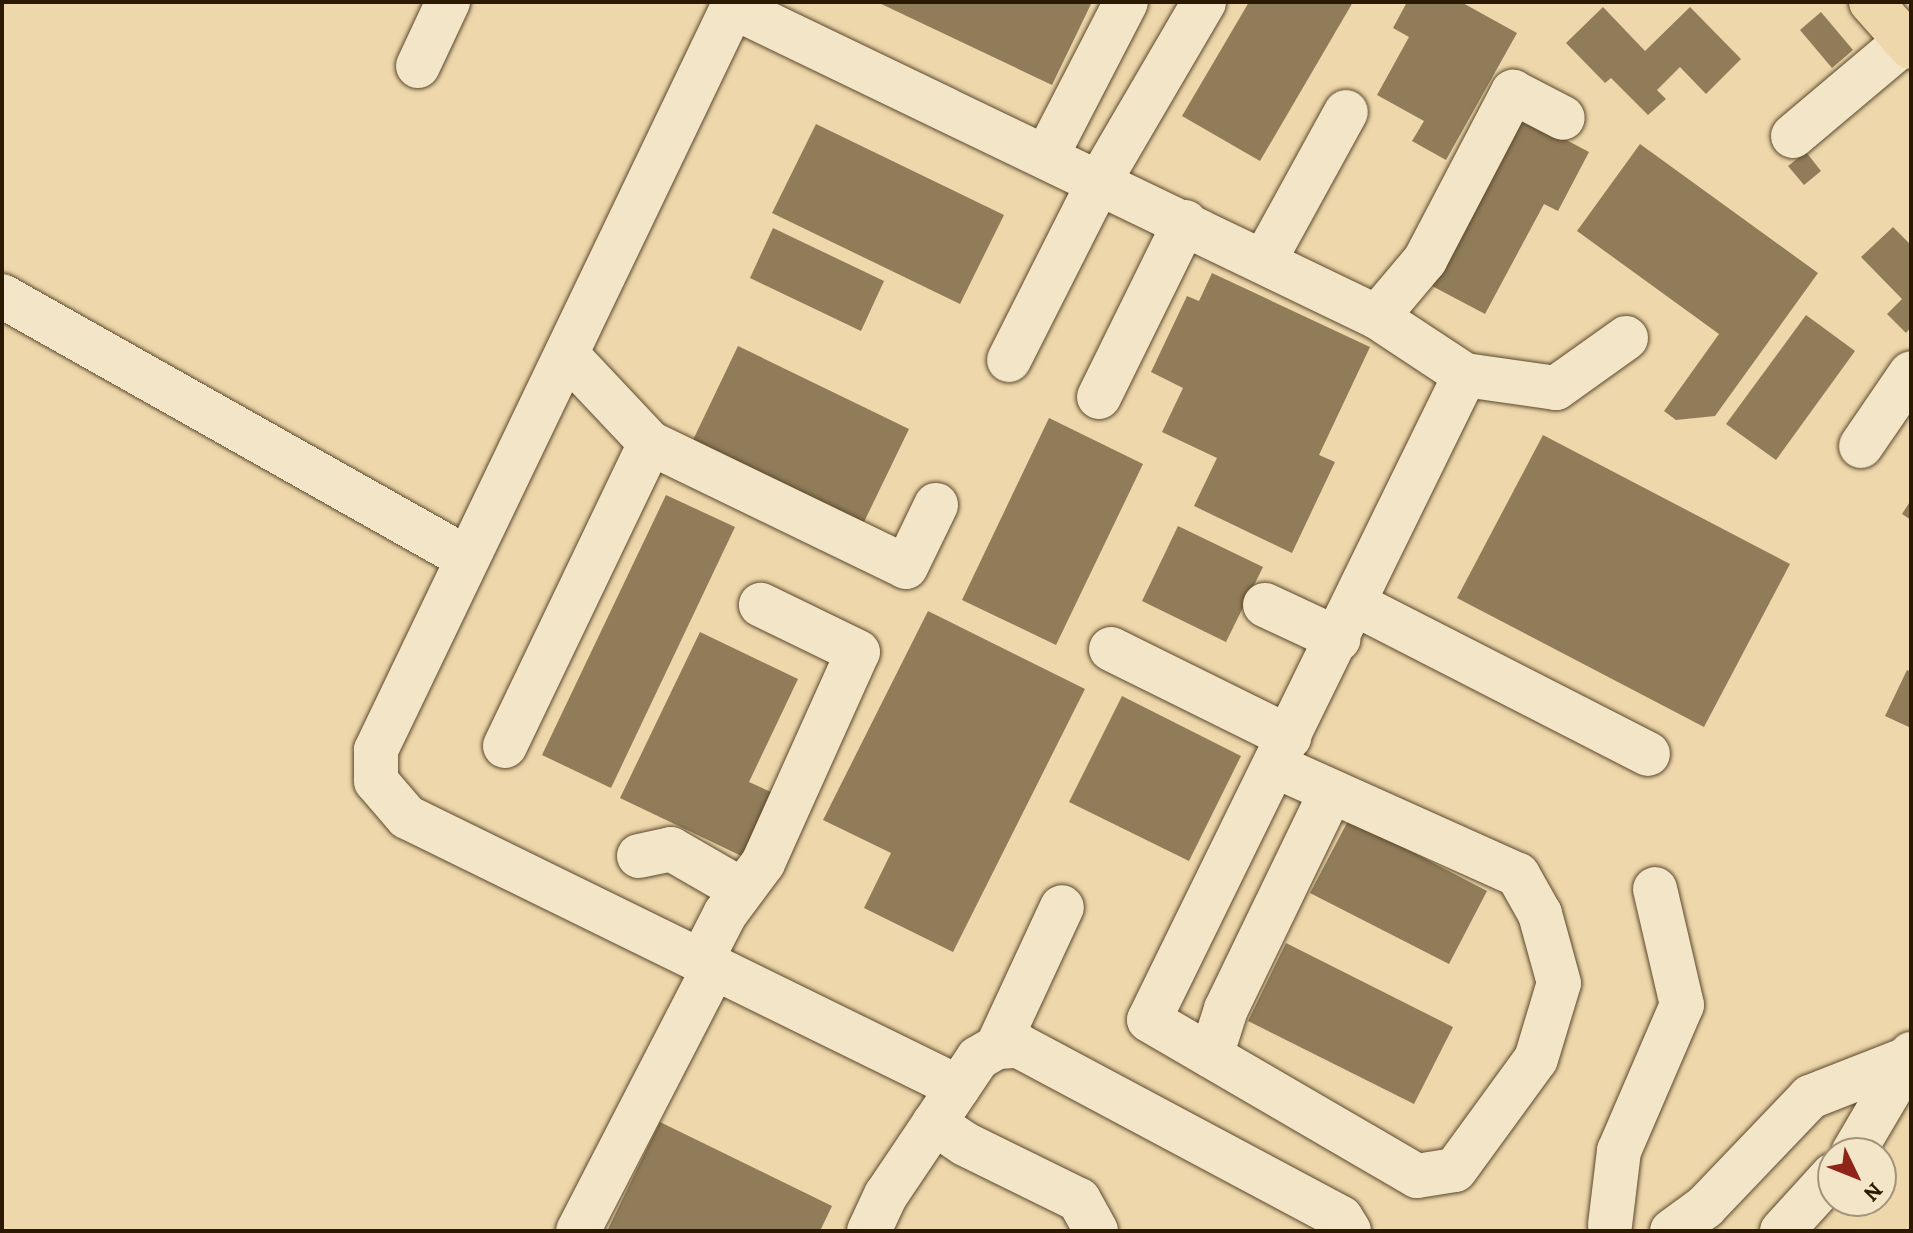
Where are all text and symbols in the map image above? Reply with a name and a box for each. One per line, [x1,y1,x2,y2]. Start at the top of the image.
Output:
north arrow [1817,1137,1897,1217]
text: N [1857,1176,1890,1208]

